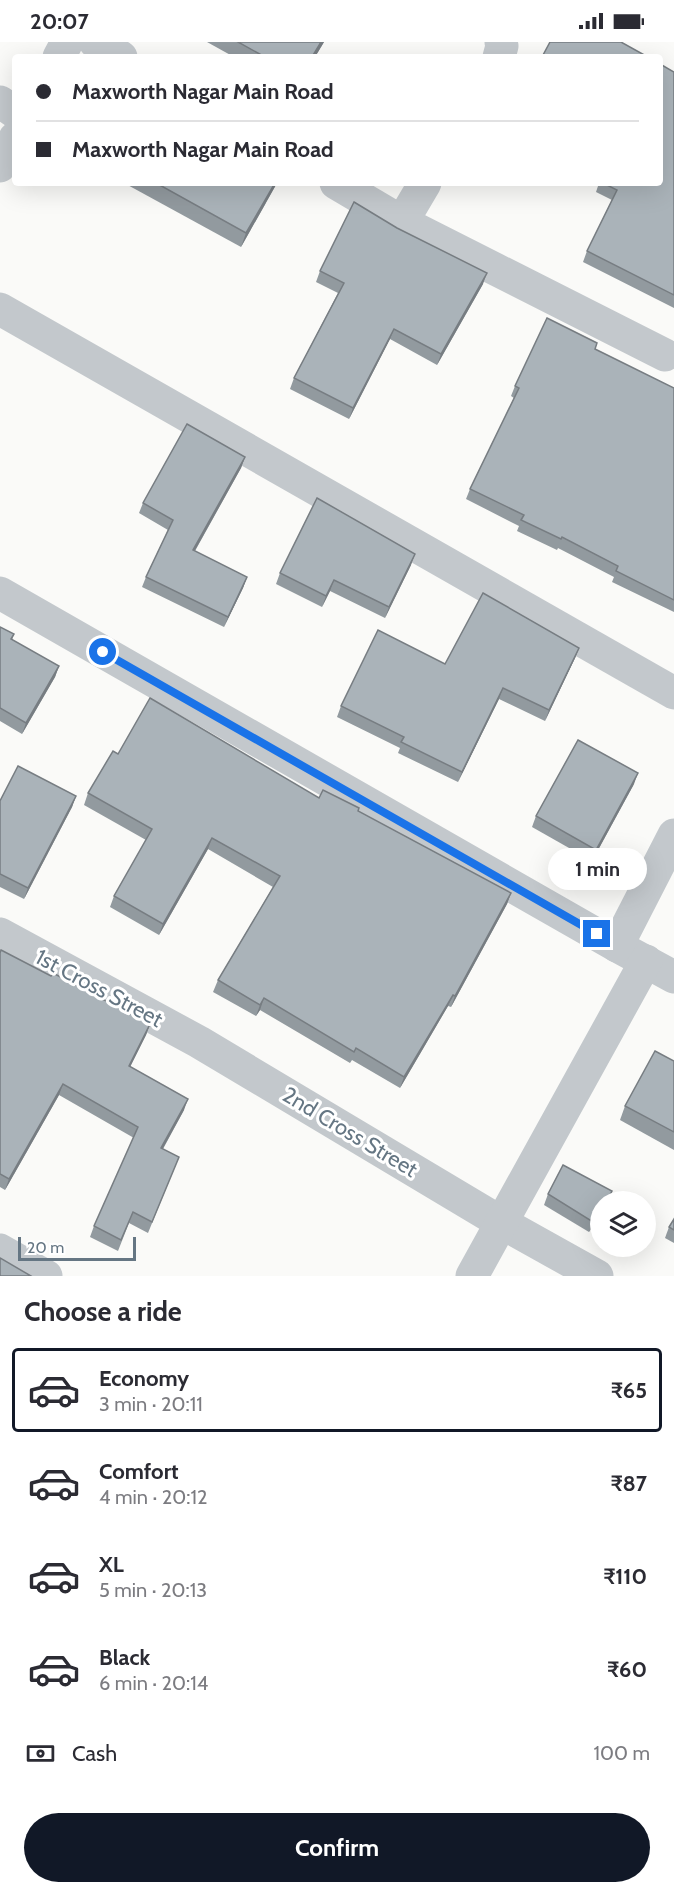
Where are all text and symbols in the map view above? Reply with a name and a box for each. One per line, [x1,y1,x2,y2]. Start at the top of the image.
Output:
text: 20:07 [30,8,89,35]
text: Maxworth Nagar Main Road [72,78,334,105]
text: Maxworth Nagar Main Road [72,136,334,163]
route start [89,638,116,665]
callout: 1 min [548,847,646,889]
text: 1 min [575,857,620,881]
route end [583,920,610,947]
street label: 1st Cross Street [31,943,168,1033]
street label: 2nd Cross Street [278,1081,423,1183]
map controls [590,1191,656,1257]
button: layers [590,1191,656,1257]
scale bar [18,1234,136,1262]
text: 20 m [27,1238,64,1257]
text: Choose a ride [24,1295,182,1328]
icon: car [27,1363,81,1417]
text: Economy [99,1365,189,1392]
text: ₹65 [611,1377,647,1404]
text: 3 min · 20:11 [99,1392,203,1416]
icon: car [27,1456,81,1510]
text: Comfort [99,1458,178,1485]
text: ₹87 [611,1470,647,1497]
text: 4 min · 20:12 [99,1485,207,1509]
icon: car [27,1549,81,1603]
text: XL [99,1551,124,1578]
text: ₹110 [603,1563,647,1590]
text: 5 min · 20:13 [99,1578,207,1602]
icon: car [27,1642,81,1696]
text: Black [99,1644,150,1671]
text: ₹60 [607,1656,647,1683]
text: 6 min · 20:14 [99,1671,208,1695]
icon: cash [24,1737,57,1770]
text: Cash [72,1740,117,1767]
text: 100 m [594,1741,650,1765]
button: Confirm [24,1813,650,1882]

